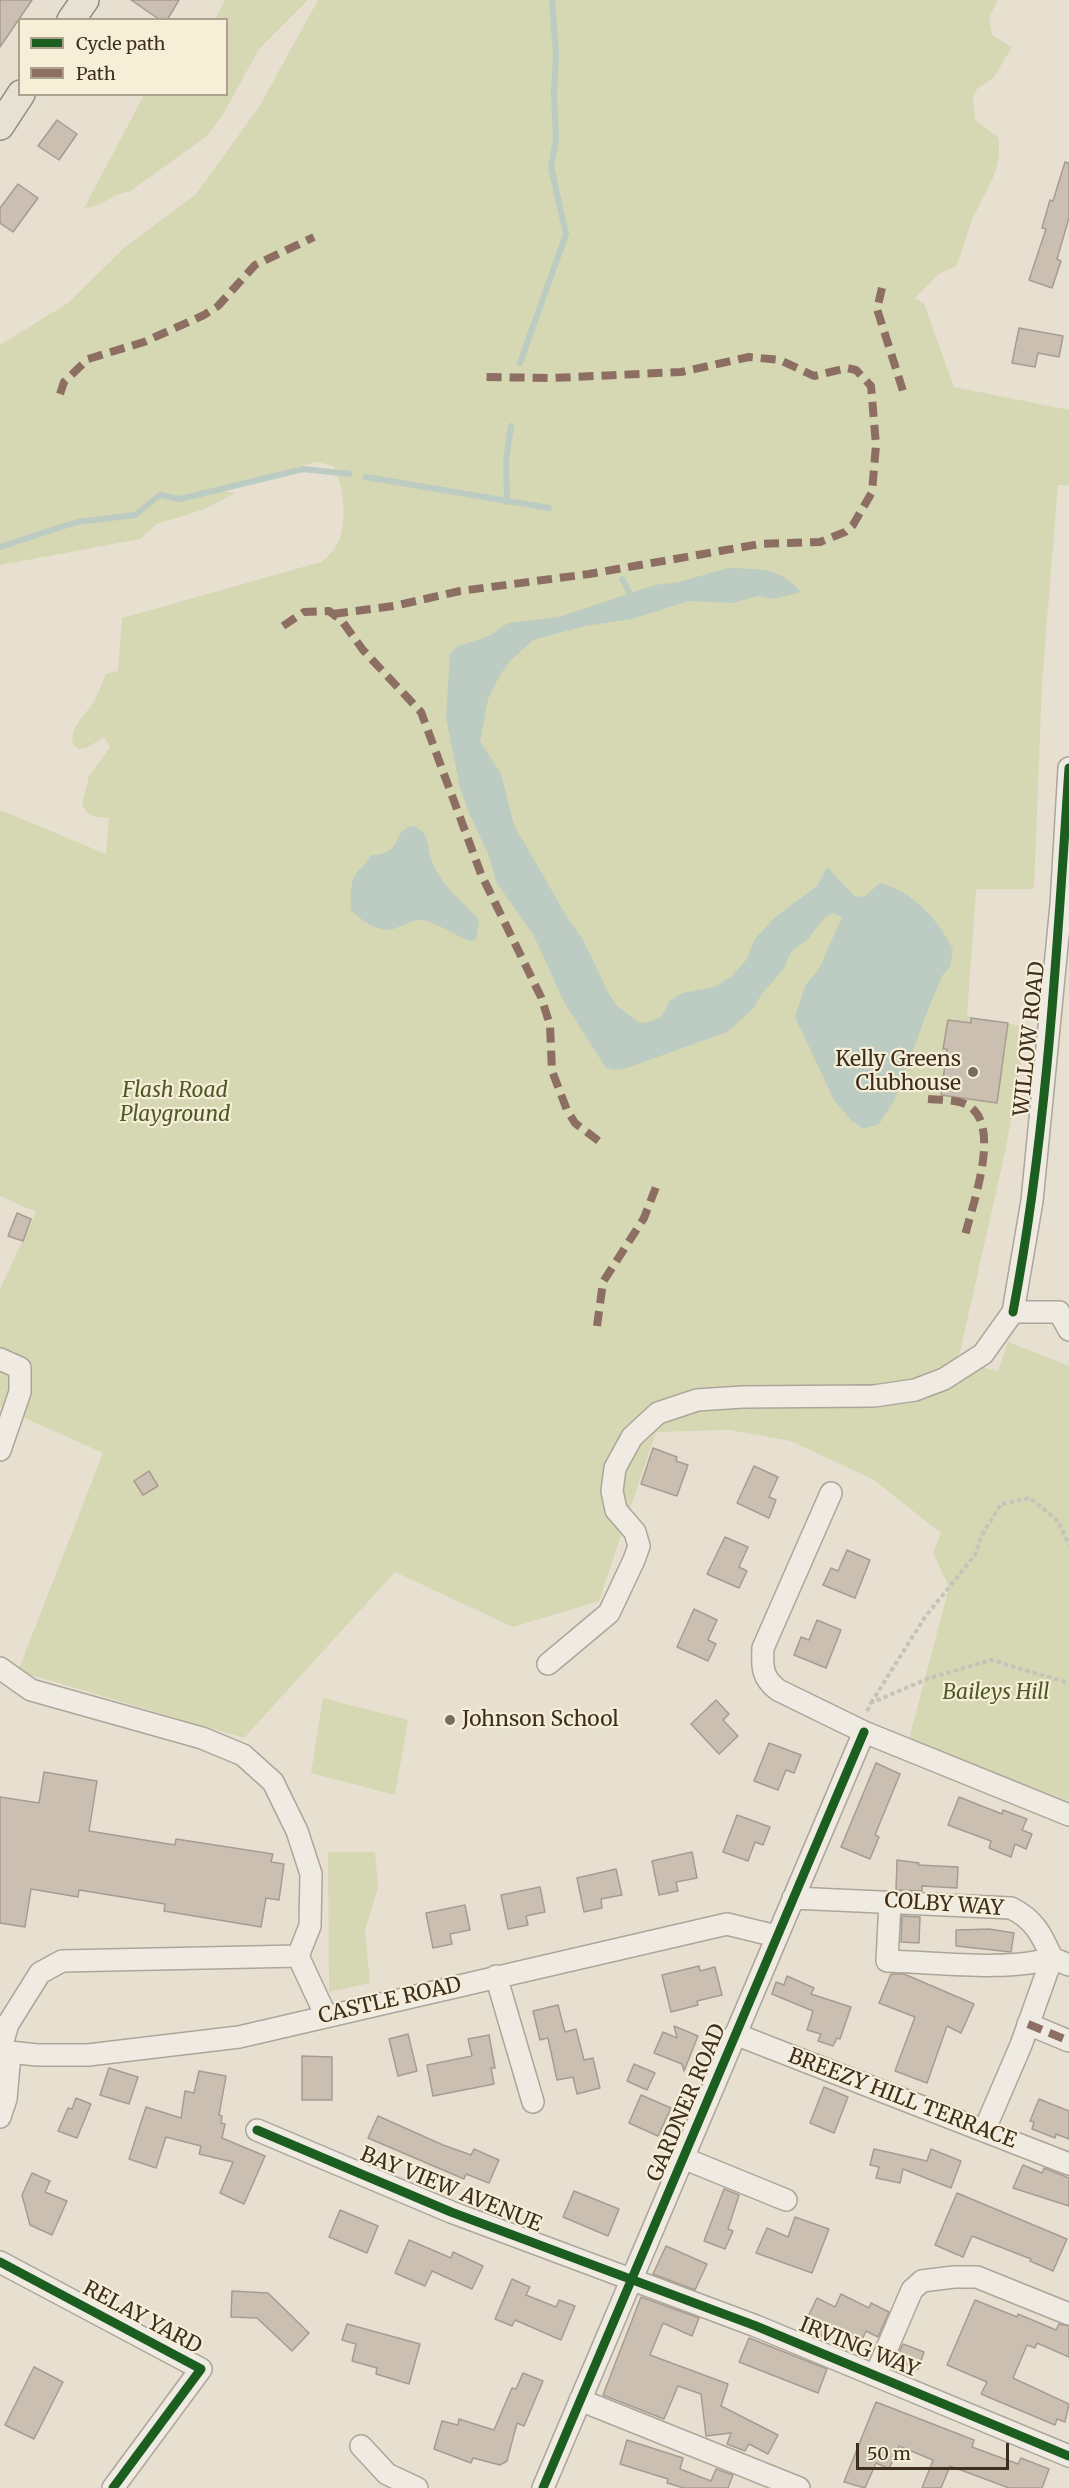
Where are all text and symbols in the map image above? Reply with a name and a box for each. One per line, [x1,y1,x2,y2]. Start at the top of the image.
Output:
legend [18,18,228,96]
text: Cycle path [76,32,165,55]
text: Path [76,62,116,85]
street label: WILLOW ROAD [1009,960,1051,1118]
place label: Kelly Greens Clubhouse [835,1047,961,1097]
marker: Kelly Greens Clubhouse [966,1065,980,1079]
park label: Flash Road Playground [120,1078,230,1128]
park label: Baileys Hill [942,1680,1050,1706]
place label: Johnson School [462,1707,619,1733]
marker: Johnson School [443,1713,457,1727]
street label: COLBY WAY [884,1888,1004,1922]
street label: CASTLE ROAD [316,1972,464,2030]
street label: GARDNER ROAD [642,2020,732,2186]
street label: BREEZY HILL TERRACE [784,2044,1020,2154]
street label: BAY VIEW AVENUE [357,2142,545,2238]
street label: RELAY YARD [78,2276,206,2360]
street label: IRVING WAY [796,2313,922,2383]
scale bar [859,2431,1012,2469]
text: 50 m [867,2442,911,2465]

